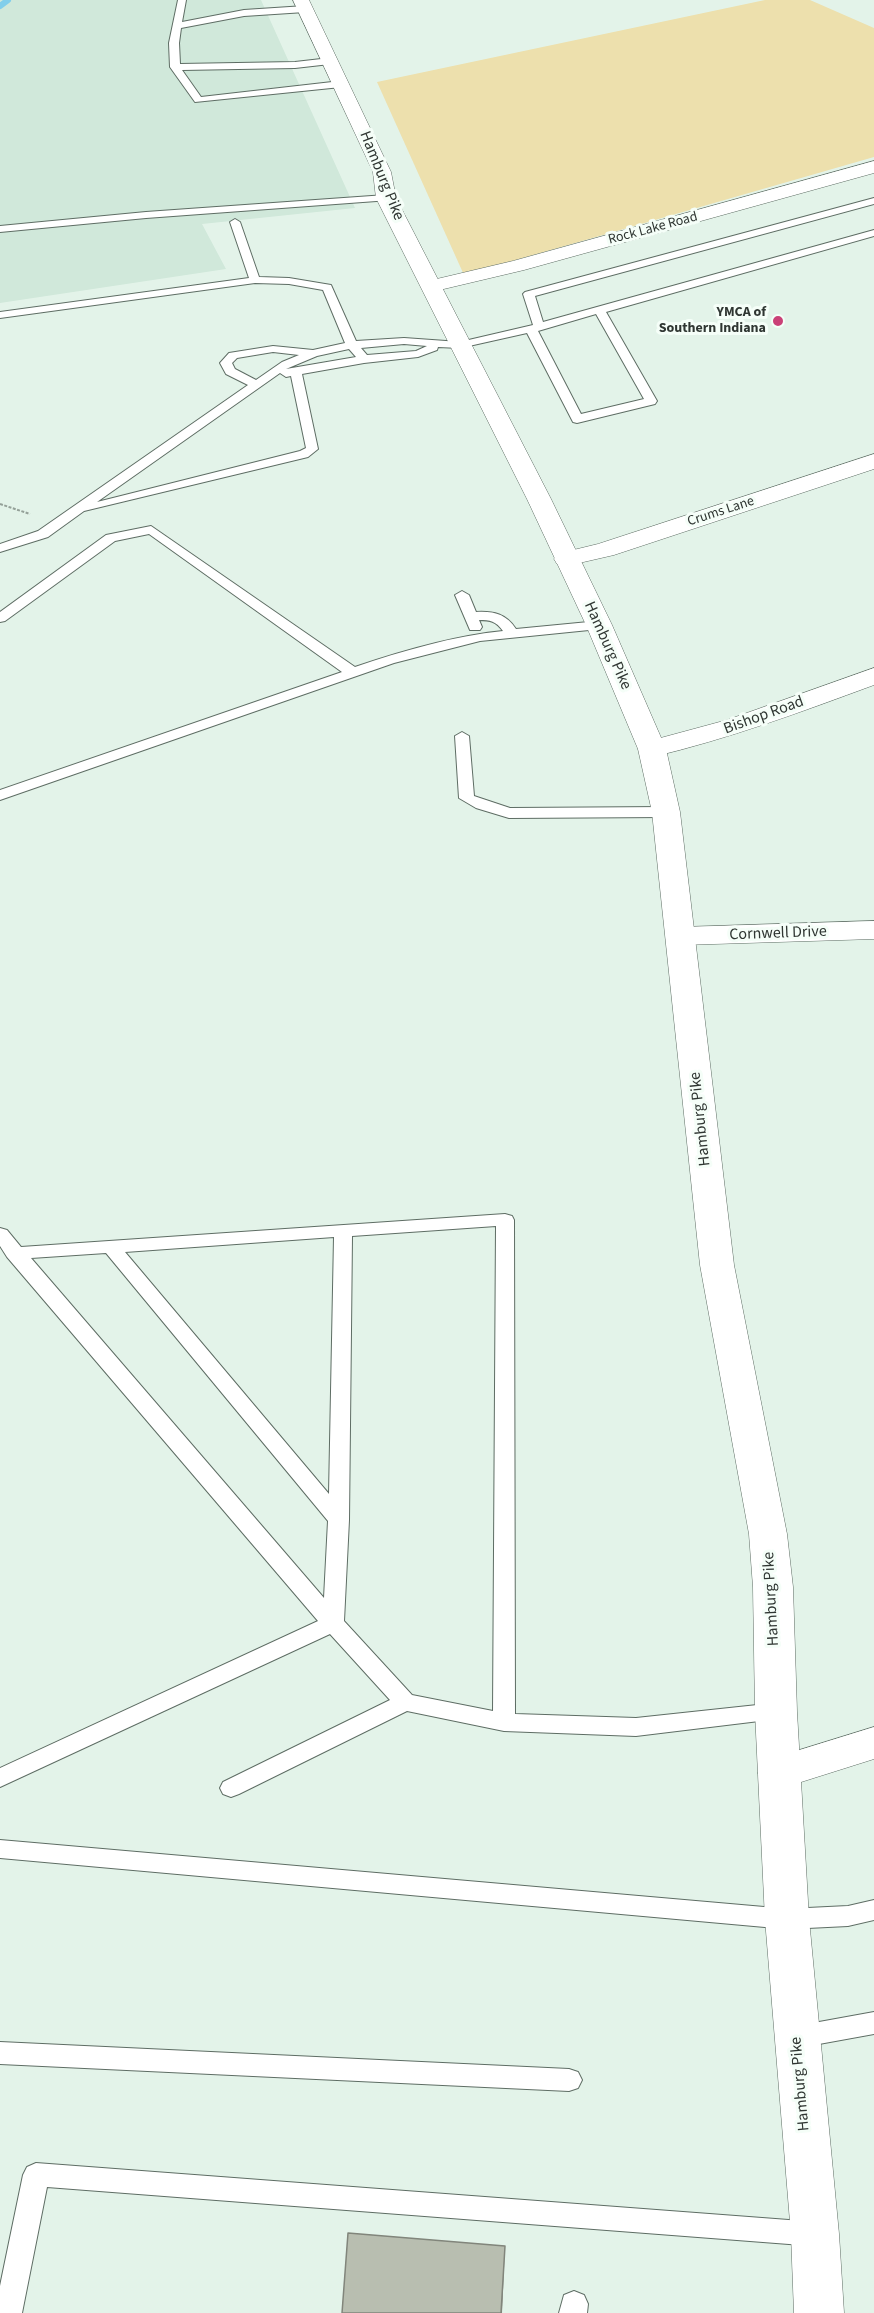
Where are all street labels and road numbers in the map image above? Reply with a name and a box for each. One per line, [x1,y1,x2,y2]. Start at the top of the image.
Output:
street label: Hamburg Pike [354,129,408,223]
street label: Rock Lake Road [606,209,700,249]
street label: Crums Lane [685,493,757,531]
street label: Hamburg Pike [579,599,635,693]
street label: Bishop Road [721,693,807,739]
street label: Cornwell Drive [729,923,827,945]
street label: Hamburg Pike [687,1071,715,1167]
street label: Hamburg Pike [760,1551,784,1647]
street label: Hamburg Pike [787,2036,815,2132]

